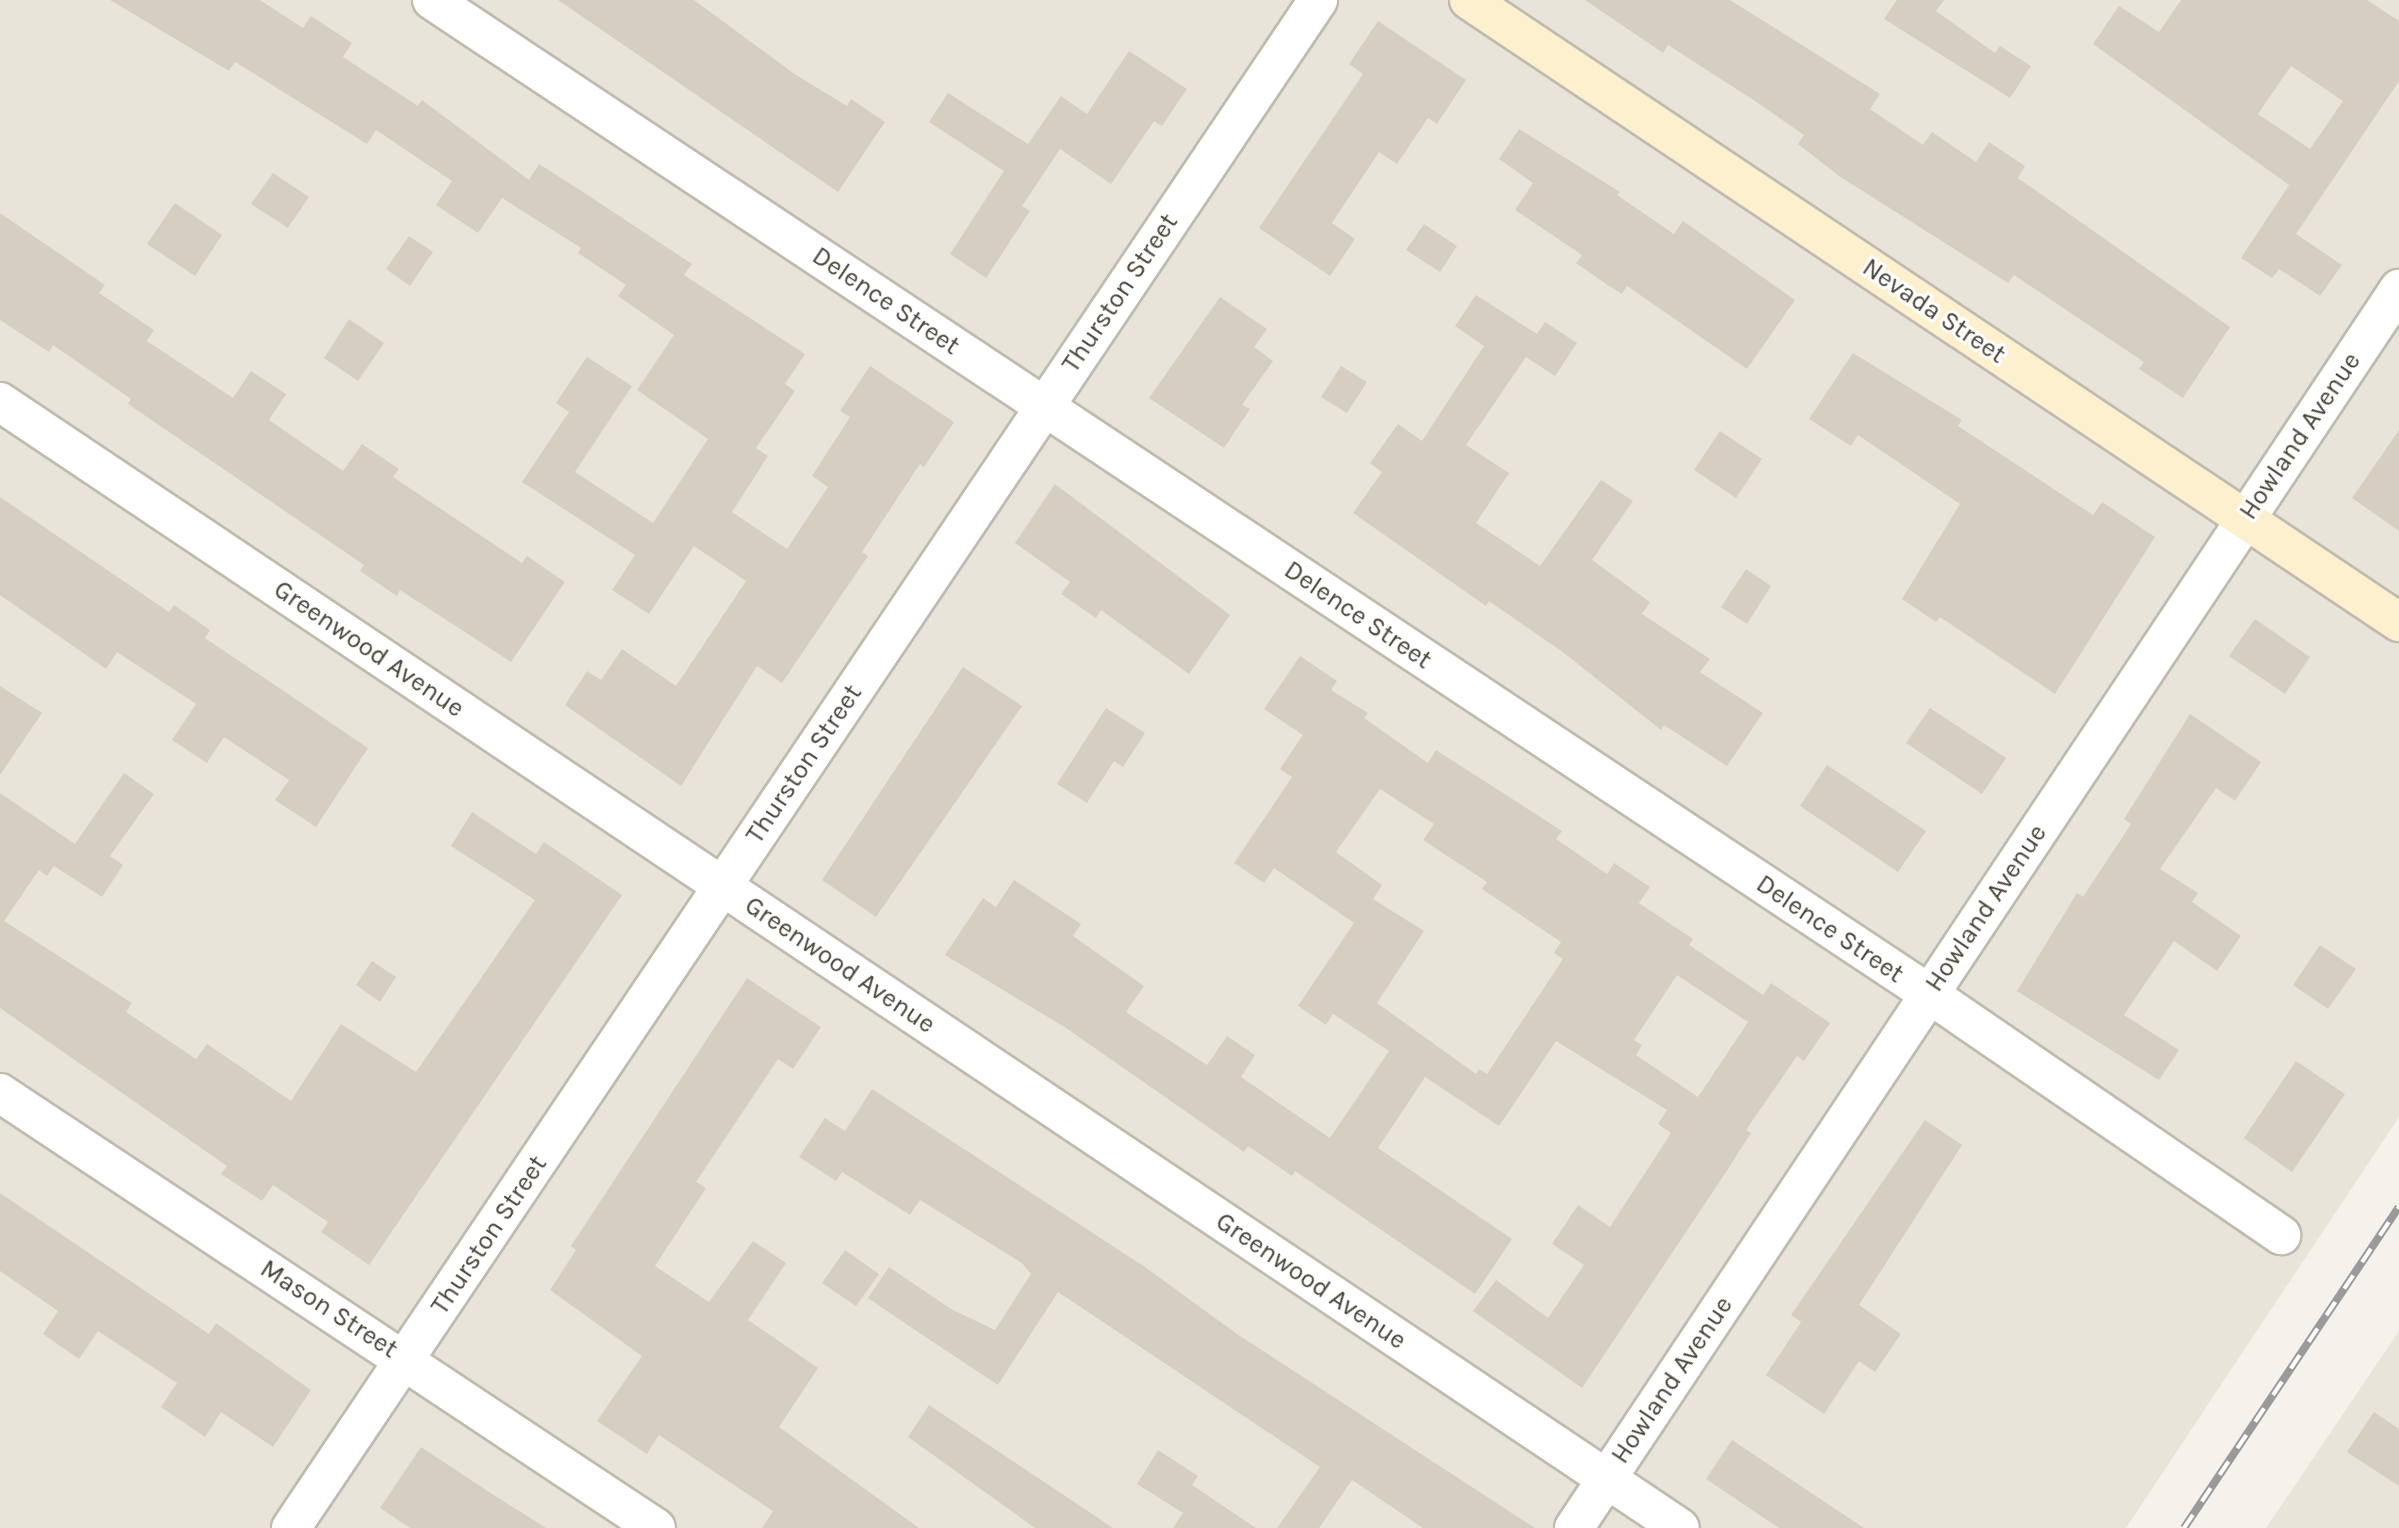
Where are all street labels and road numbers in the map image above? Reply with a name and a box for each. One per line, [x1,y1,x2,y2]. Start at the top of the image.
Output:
street label: Thurston Street [1055,208,1185,378]
street label: Delence Street [806,240,966,362]
street label: Nevada Street [1857,252,2011,370]
street label: Howland Avenue [2233,347,2367,525]
street label: Delence Street [1278,554,1438,676]
street label: Greenwood Avenue [268,574,470,724]
street label: Thurston Street [739,679,869,849]
street label: Howland Avenue [1919,819,2053,997]
street label: Delence Street [1750,868,1910,990]
street label: Greenwood Avenue [739,890,941,1040]
street label: Thurston Street [424,1150,554,1320]
street label: Greenwood Avenue [1210,1206,1412,1356]
street label: Mason Street [254,1253,404,1365]
street label: Howland Avenue [1605,1291,1739,1469]

